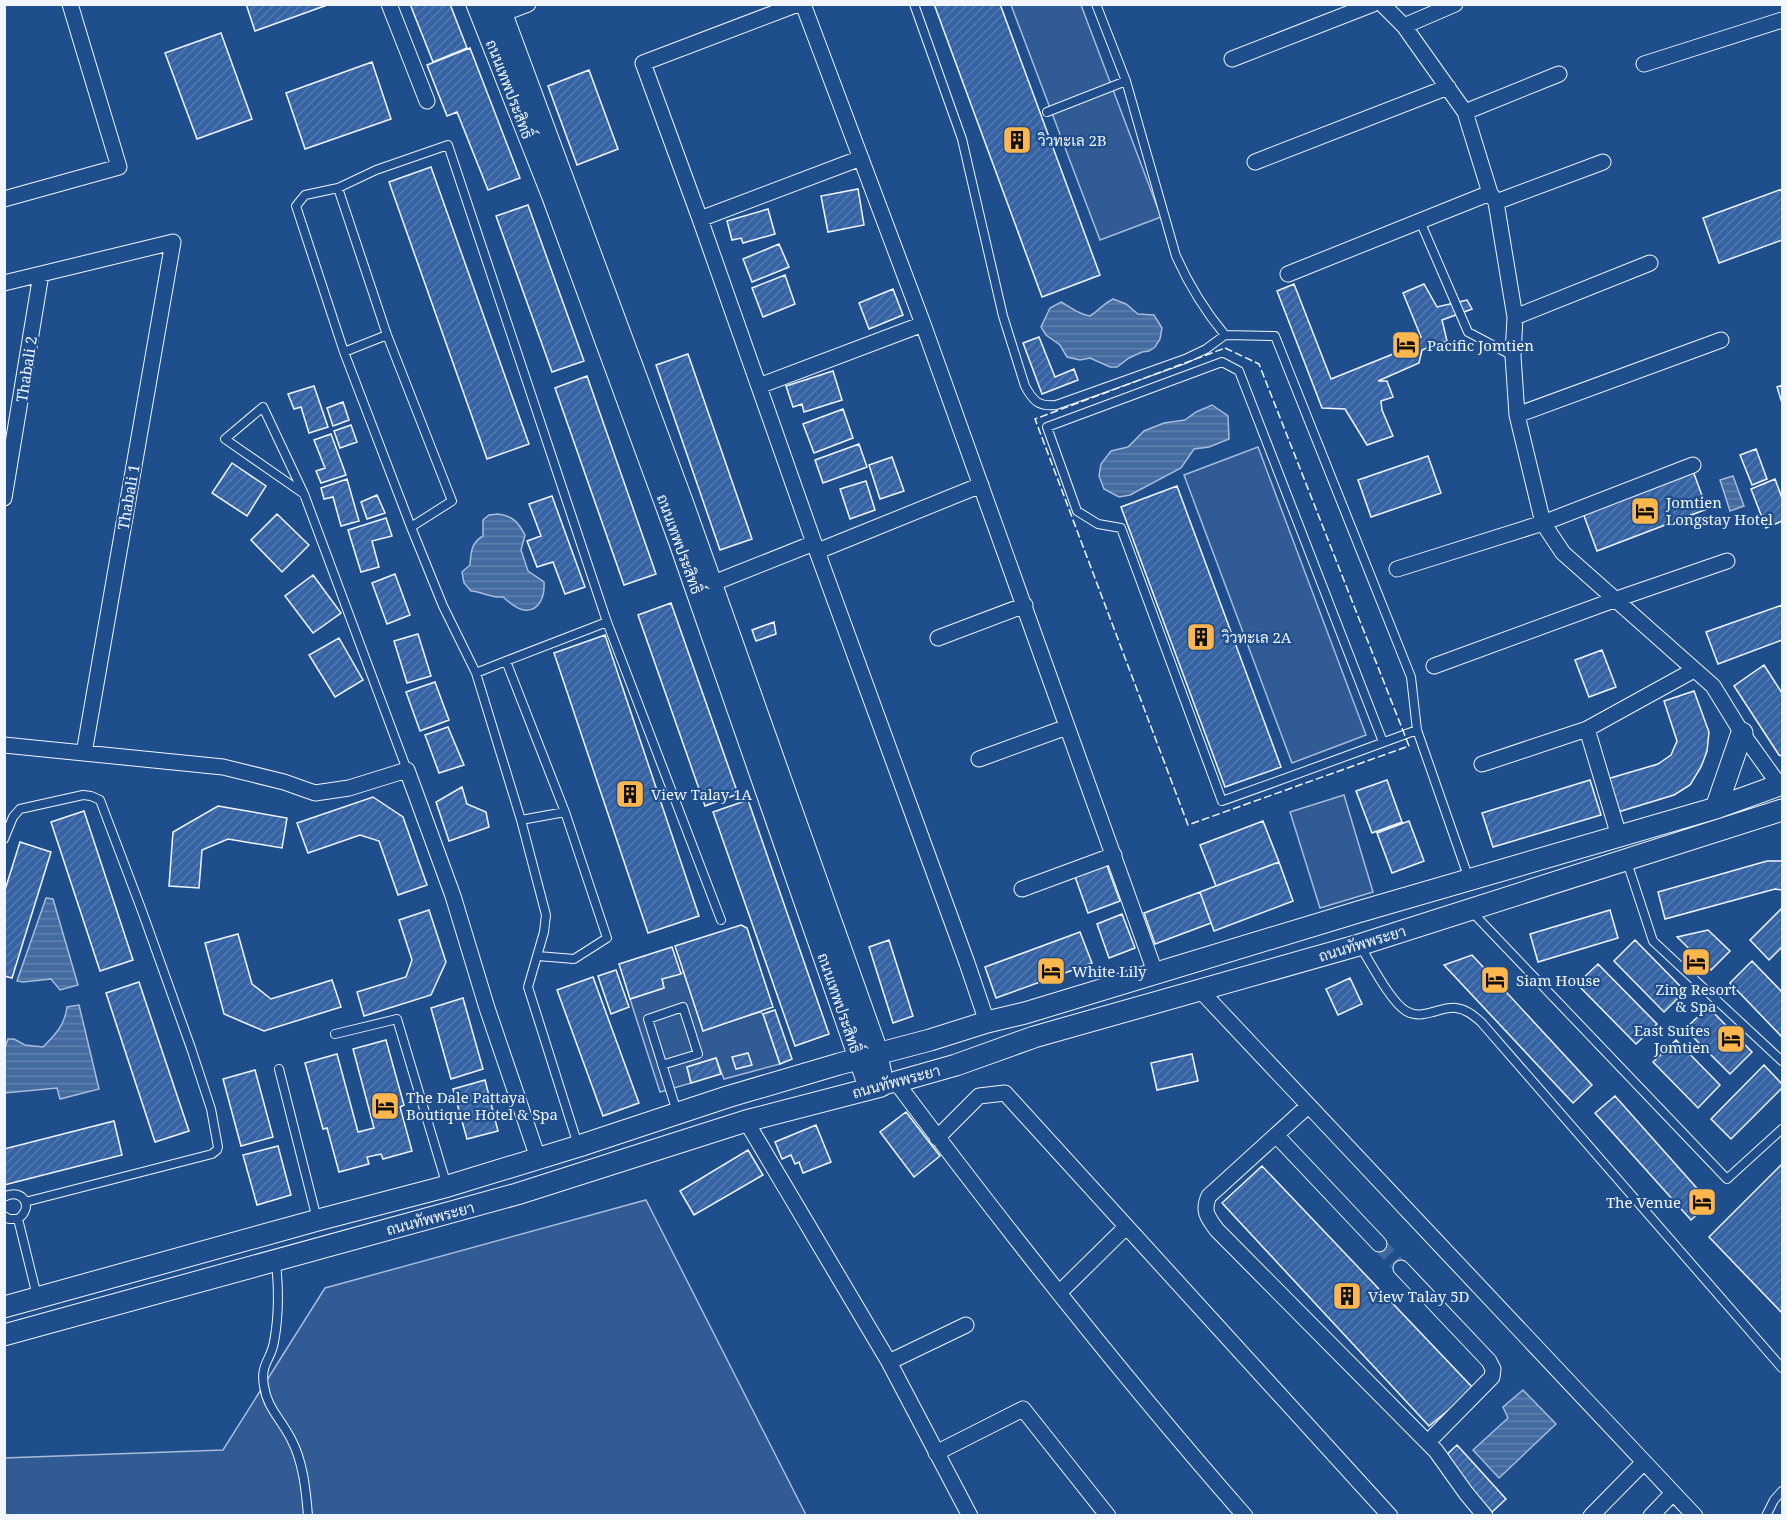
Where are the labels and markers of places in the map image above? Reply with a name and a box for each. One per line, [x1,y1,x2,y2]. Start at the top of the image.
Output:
building icon: วิวทะเล 2B [1001,124,1033,156]
place label: วิวทะเล 2B [1038,130,1107,150]
hotel icon: Pacific Jomtien [1390,329,1422,361]
place label: Pacific Jomtien [1427,335,1534,355]
place label: Jomtien Longstay Hotel [1665,492,1773,529]
hotel icon: Jomtien Longstay Hotel [1629,495,1661,527]
building icon: วิวทะเล 2A [1185,621,1217,653]
place label: วิวทะเล 2A [1222,627,1292,647]
building icon: View Talay 1A [614,778,646,810]
place label: View Talay 1A [651,784,753,804]
hotel icon: Zing Resort & Spa [1680,946,1712,978]
hotel icon: White Lily [1035,955,1067,987]
place label: White Lily [1072,961,1147,981]
hotel icon: Siam House [1479,964,1511,996]
place label: Siam House [1516,970,1600,990]
place label: Zing Resort & Spa [1656,979,1736,1016]
place label: East Suites Jomtien [1634,1020,1710,1057]
hotel icon: East Suites Jomtien [1715,1023,1747,1055]
place label: The Dale Pattaya Boutique Hotel & Spa [406,1087,558,1124]
hotel icon: The Dale Pattaya Boutique Hotel & Spa [369,1090,401,1122]
hotel icon: The Venue [1686,1186,1718,1218]
place label: The Venue [1606,1192,1681,1212]
building icon: View Talay 5D [1331,1280,1363,1312]
place label: View Talay 5D [1368,1286,1470,1306]

